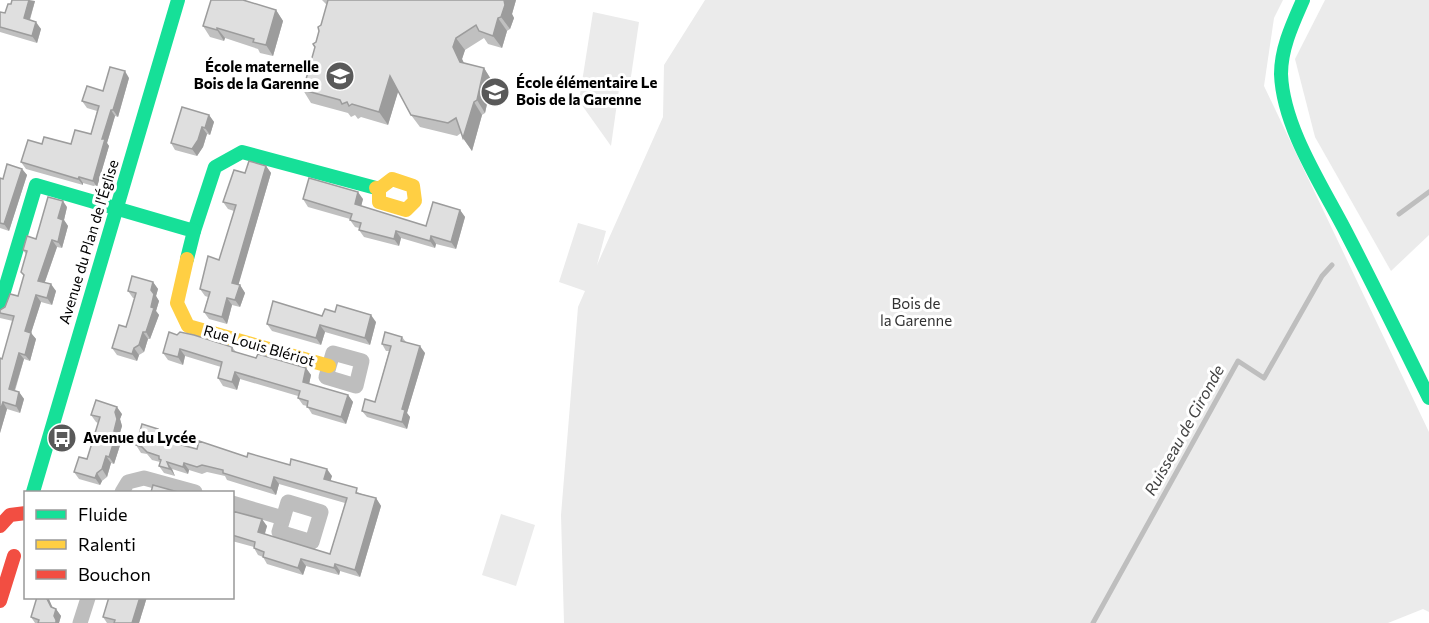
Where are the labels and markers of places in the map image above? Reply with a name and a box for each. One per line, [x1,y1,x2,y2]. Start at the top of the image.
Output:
place label: École maternelle Bois de la Garenne [194,57,319,92]
school or university icon: École maternelle Bois de la Garenne [324,60,356,92]
place label: École élémentaire Le Bois de la Garenne [516,73,657,108]
school or university icon: École élémentaire Le Bois de la Garenne [479,76,511,108]
bus stop icon: Avenue du Lycée [46,422,78,454]
place label: Avenue du Lycée [83,428,196,446]

